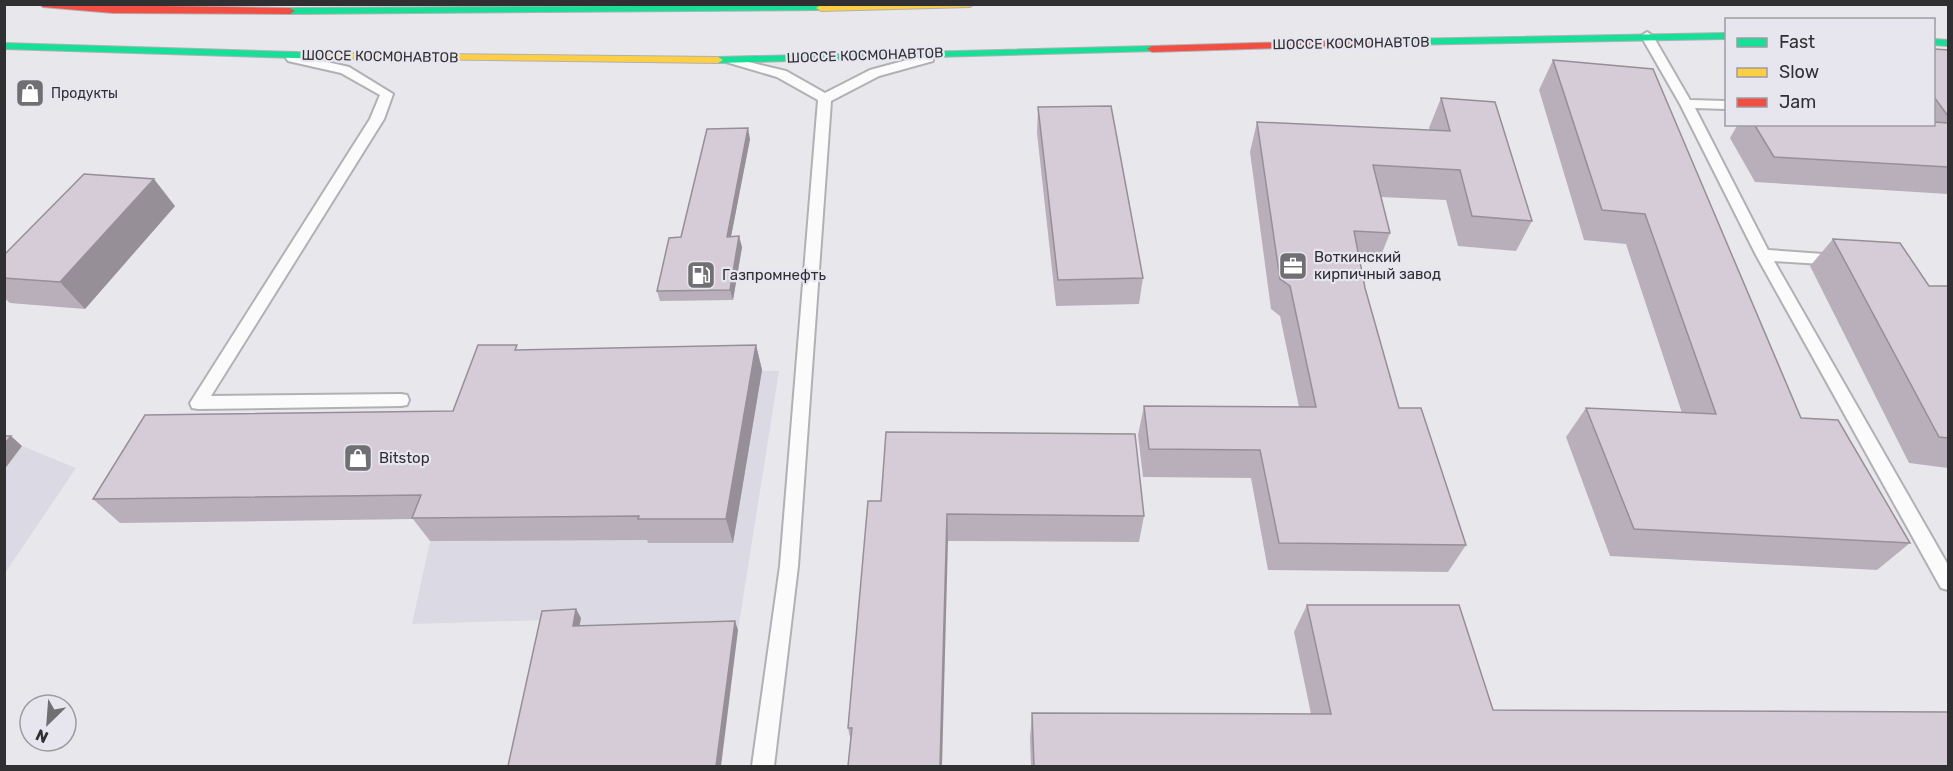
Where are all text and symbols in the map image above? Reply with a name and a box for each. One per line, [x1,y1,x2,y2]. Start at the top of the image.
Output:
legend [1725,18,1935,126]
text: Fast [1779,31,1815,53]
street label: ШОССЕ КОСМОНАВТОВ [1272,34,1430,53]
street label: ШОССЕ КОСМОНАВТОВ [786,44,944,67]
street label: ШОССЕ КОСМОНАВТОВ [301,47,459,66]
text: Slow [1779,61,1819,83]
shop icon: Продукты [14,77,46,109]
place label: Продукты [51,85,118,102]
text: Jam [1779,91,1816,113]
place label: Воткинский кирпичный завод [1314,248,1441,283]
office icon: Воткинский кирпичный завод [1277,250,1309,282]
fuel station icon: Газпромнефть [685,259,717,291]
place label: Газпромнефть [722,266,826,284]
shop icon: Bitstop [342,442,374,474]
place label: Bitstop [379,449,430,467]
north arrow [18,693,78,753]
text: N [33,725,51,747]

